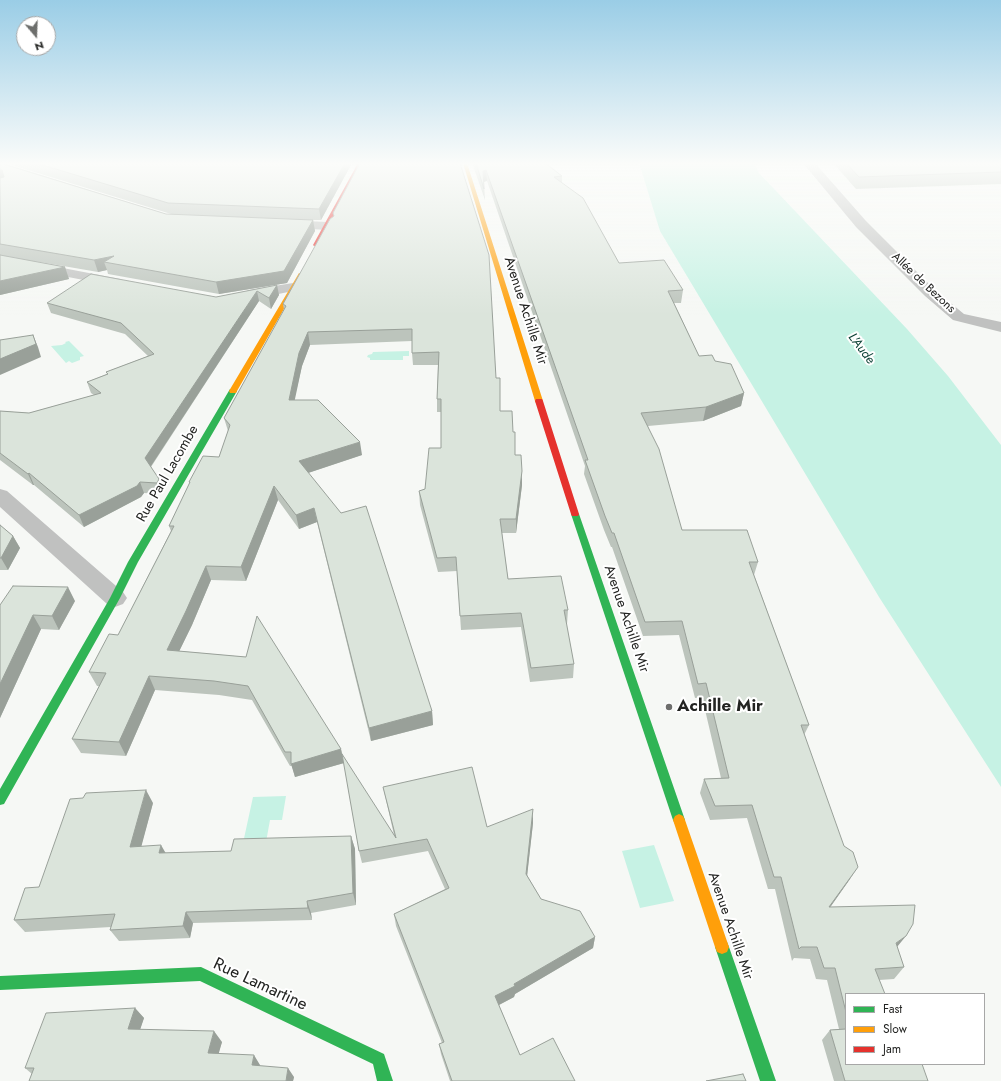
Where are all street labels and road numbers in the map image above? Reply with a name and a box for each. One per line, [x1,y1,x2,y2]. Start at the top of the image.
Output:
street label: Allée de Bezons [888,250,958,316]
street label: Avenue Achille Mir [500,255,550,367]
street label: Rue Paul Lacombe [134,423,202,525]
street label: Avenue Achille Mir [600,563,652,675]
street label: Avenue Achille Mir [704,870,756,982]
street label: Rue Lamartine [210,954,310,1016]

